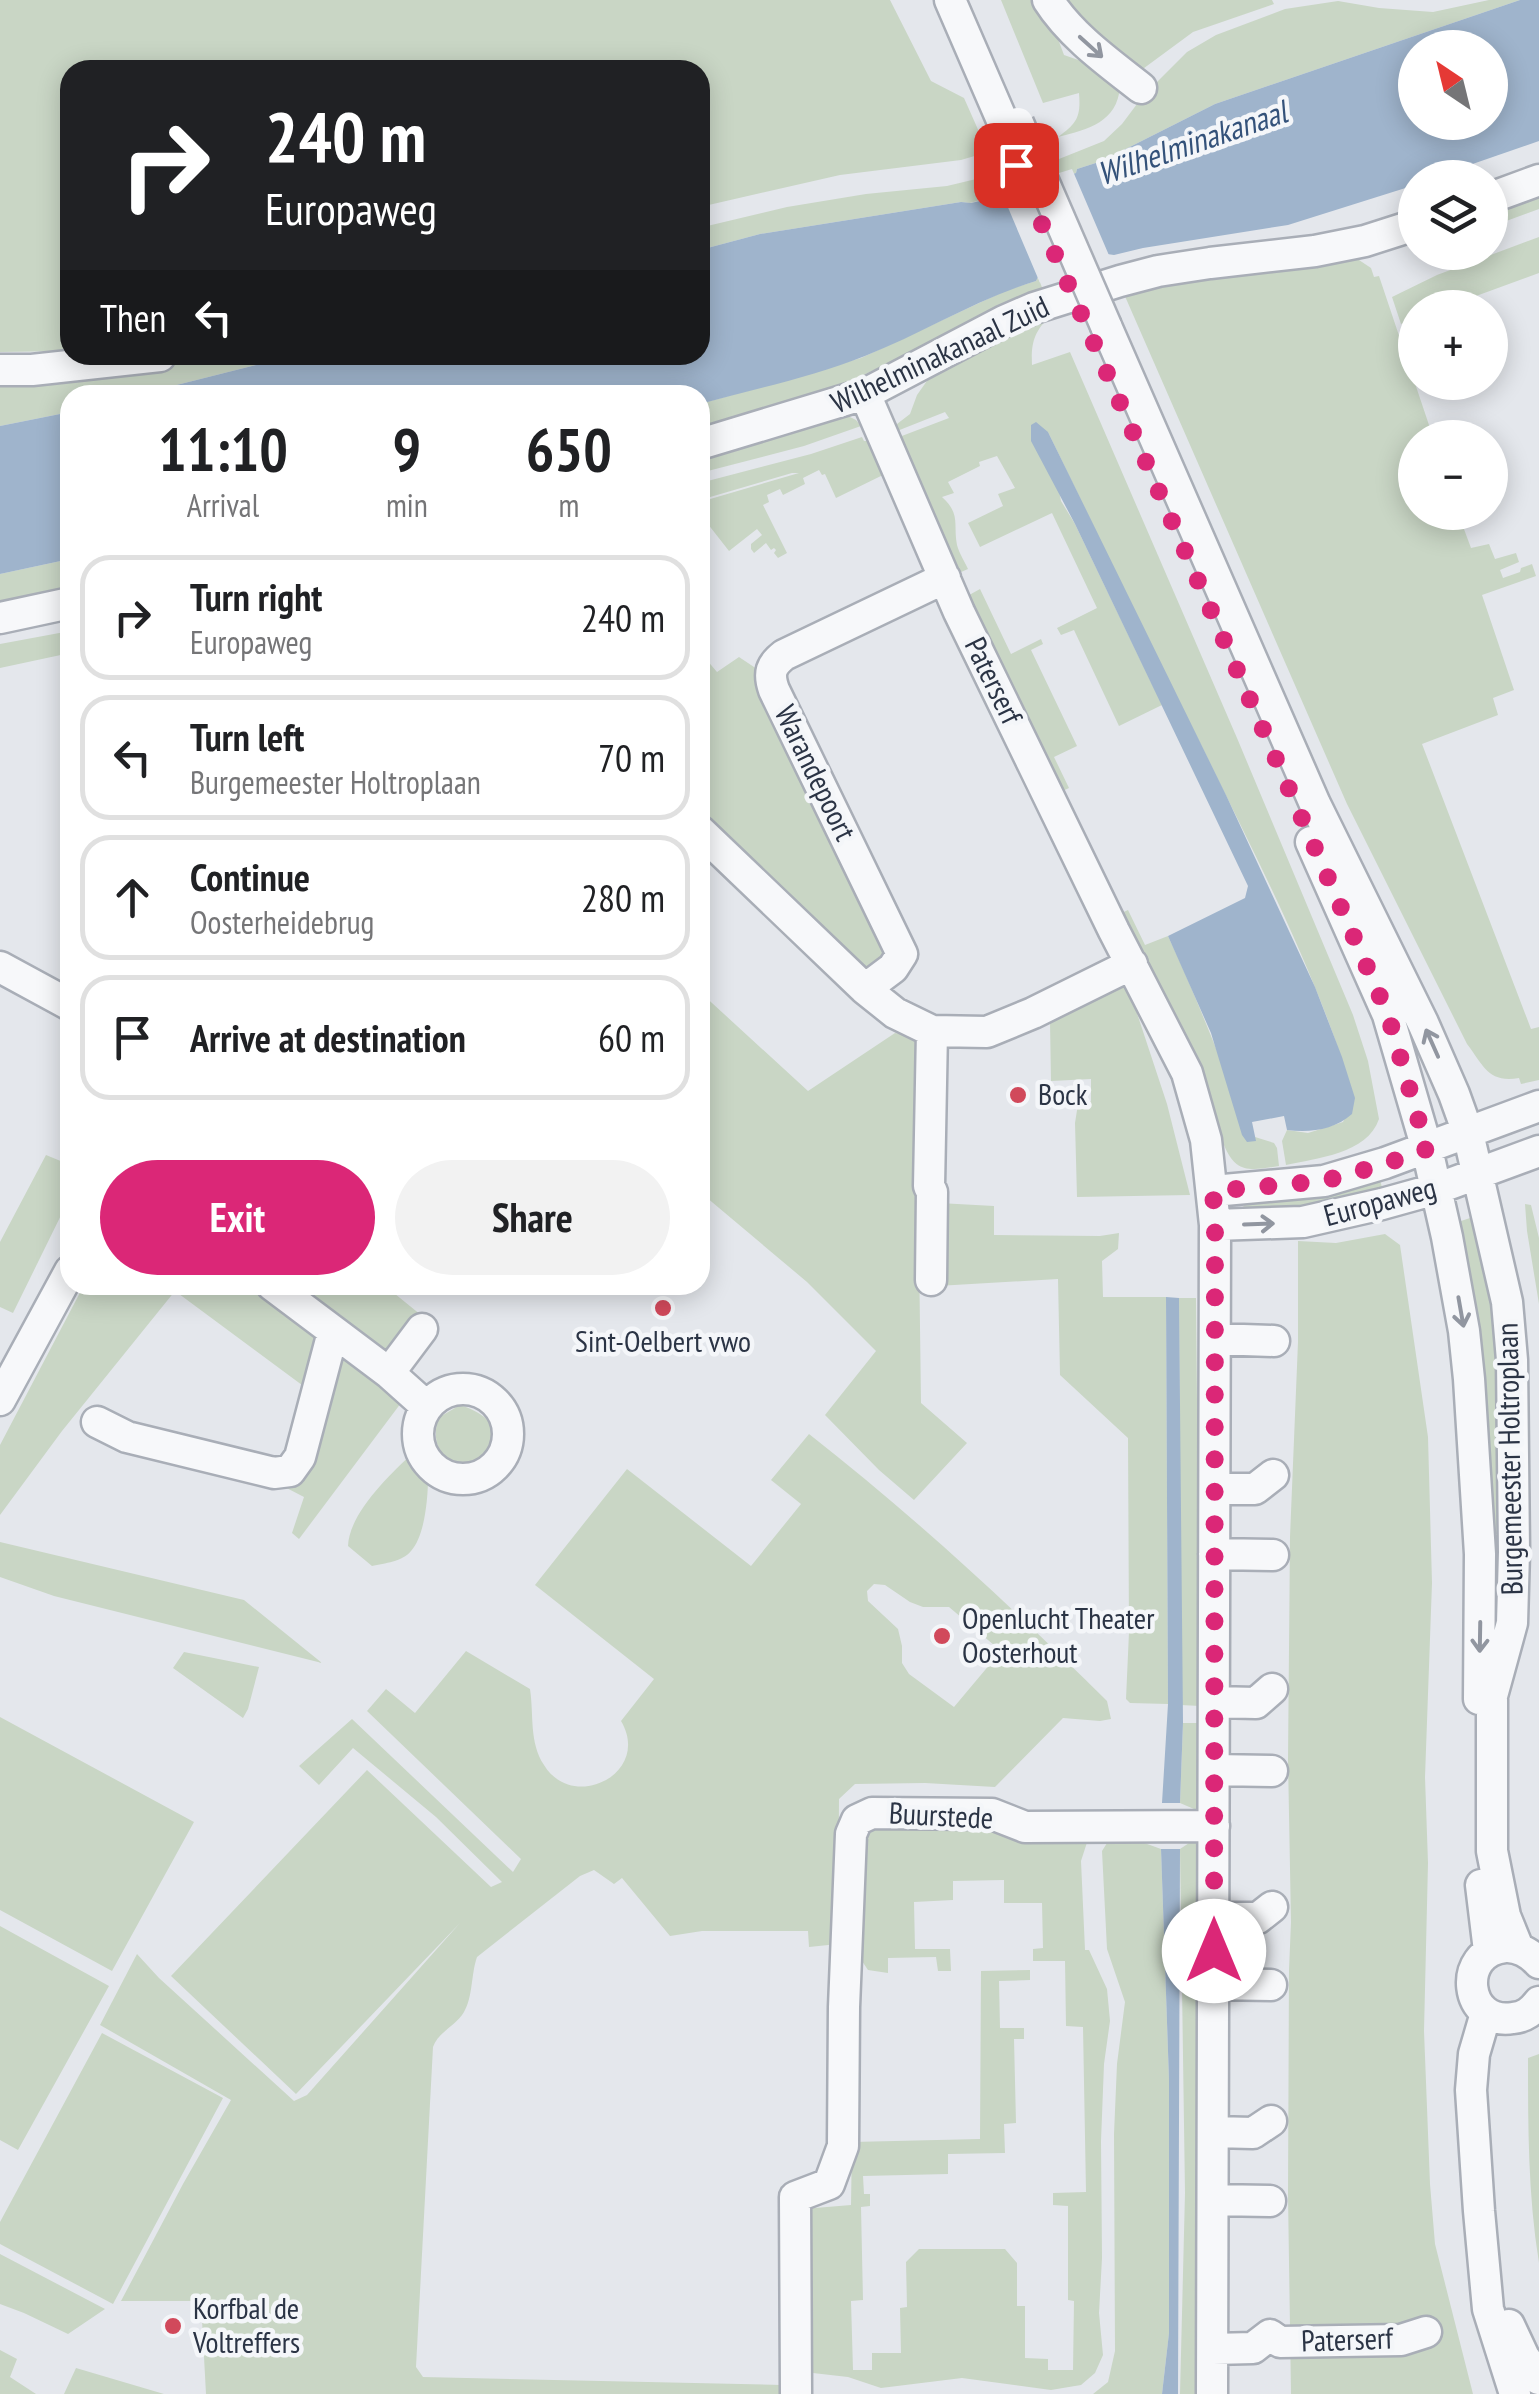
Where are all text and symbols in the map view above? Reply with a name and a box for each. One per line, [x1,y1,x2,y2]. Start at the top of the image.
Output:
north arrow [1398,30,1508,140]
map controls [1398,30,1508,530]
one-way arrow [1079,35,1103,59]
water label: Wilhelminakanaal [1091,89,1294,194]
text: 240 m [265,91,426,181]
icon: right [100,100,230,230]
pin [974,123,1059,208]
icon: arrive [989,138,1044,193]
button: layers [1398,160,1508,270]
text: Europaweg [265,179,437,237]
street label: Wilhelminakanaal Zuid [824,286,1055,421]
icon: left [186,290,241,345]
button: + [1398,290,1508,400]
text: Then [100,293,166,342]
text: 11:10 [158,410,288,488]
text: 9 [393,410,421,488]
text: 650 [526,410,612,488]
button: − [1398,420,1508,530]
text: Arrival [187,484,259,526]
text: min [386,484,428,526]
text: m [558,484,579,526]
text: Turn right [190,572,322,621]
icon: right [105,590,160,645]
text: 240 m [581,593,665,642]
text: Europaweg [190,621,312,663]
street label: Paterserf [957,631,1033,731]
street label: Warandepoort [767,698,866,847]
text: Turn left [190,712,304,761]
icon: left [105,730,160,785]
text: 70 m [598,733,665,782]
text: Burgemeester Holtroplaan [190,761,481,803]
text: Continue [190,852,310,901]
icon: ahead [105,870,160,925]
text: 280 m [581,873,665,922]
text: Oosterheidebrug [190,901,374,943]
icon: arrive [105,1010,160,1065]
text: Arrive at destination [190,1013,466,1062]
text: 60 m [598,1013,665,1062]
one-way arrow [1422,1028,1440,1059]
place label: Bock [1038,1074,1088,1113]
marker: Bock [1007,1084,1029,1106]
button: Exit [100,1160,375,1275]
button: Share [395,1160,670,1275]
street label: Europaweg [1319,1167,1440,1234]
one-way arrow [1242,1214,1274,1233]
one-way arrow [1452,1296,1471,1328]
marker: Sint-Oelbert vwo [652,1297,674,1319]
place label: Sint-Oelbert vwo [575,1321,751,1360]
street label: Burgemeester Holtroplaan [1487,1322,1530,1596]
place label: Openlucht Theater Oosterhout [962,1598,1155,1671]
one-way arrow [1470,1620,1489,1652]
marker: Openlucht Theater Oosterhout [931,1625,953,1647]
street label: Buurstede [888,1792,994,1837]
position arrow [1162,1899,1266,2003]
place label: Korfbal de Voltreffers [192,2288,300,2361]
marker: Korfbal de Voltreffers [162,2315,184,2337]
street label: Paterserf [1300,2317,1395,2360]

